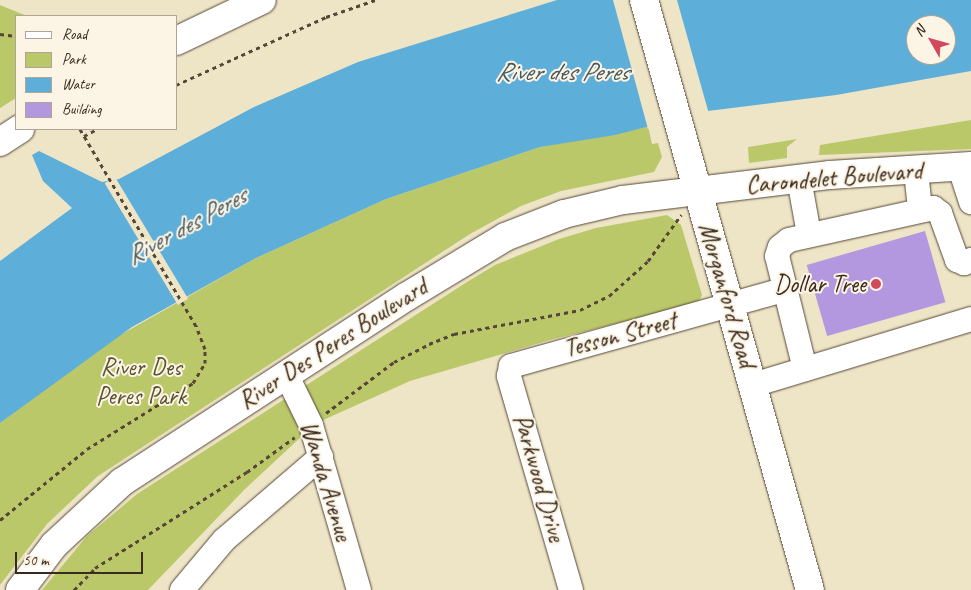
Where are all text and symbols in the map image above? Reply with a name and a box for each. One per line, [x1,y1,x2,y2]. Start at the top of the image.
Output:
legend [15,15,178,130]
north arrow [906,15,956,65]
text: N [910,22,929,40]
text: Road [62,25,87,44]
text: Park [62,50,86,69]
water label: River des Peres [496,56,628,88]
text: Water [62,75,95,94]
text: Building [62,100,101,119]
street label: Carondelet Boulevard [744,155,924,201]
water label: River des Peres [121,180,251,272]
street label: Morganford Road [692,219,762,371]
place label: Dollar Tree [774,269,866,299]
street label: River Des Peres Boulevard [233,272,433,416]
marker: Dollar Tree [870,278,882,290]
street label: Tesson Street [561,306,679,364]
park label: River Des Peres Park [96,353,186,412]
street label: Parkwood Drive [507,411,571,545]
street label: Wanda Avenue [294,418,358,544]
scale bar [18,542,145,574]
text: 50 m [23,551,49,570]

